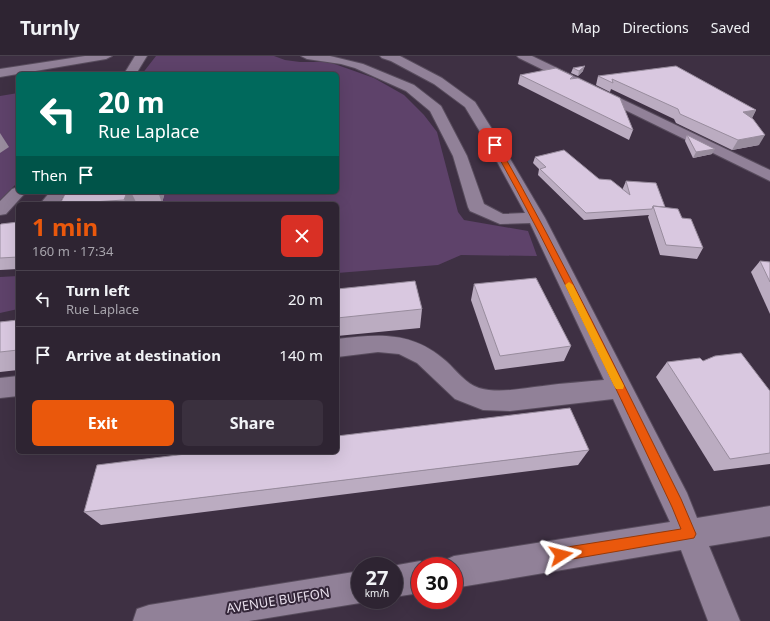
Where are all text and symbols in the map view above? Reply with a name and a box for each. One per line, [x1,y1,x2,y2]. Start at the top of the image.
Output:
text: Turnly [20,15,80,41]
text: Map [571,18,600,37]
text: Directions [622,18,689,37]
text: Saved [711,18,750,37]
text: 20 m [98,83,165,121]
icon: left [32,88,84,140]
text: Rue Laplace [98,119,199,143]
pin [478,128,512,162]
icon: arrive [484,134,506,156]
icon: arrive [75,164,97,186]
text: Then [32,165,67,185]
text: 1 min [32,210,98,243]
button: close [281,215,323,257]
text: 160 m · 17:34 [32,242,113,260]
text: Turn left [66,280,130,300]
icon: left [32,288,54,310]
text: 20 m [288,289,323,309]
text: Rue Laplace [66,300,139,318]
icon: arrive [32,344,54,366]
text: Arrive at destination [66,345,221,365]
text: 140 m [279,345,323,365]
button: Exit [32,400,174,446]
button: Share [182,400,323,446]
position arrow [540,534,582,576]
speed limit sign: 30 [411,557,463,609]
text: 27 [366,564,388,591]
street label: AVENUE BUFFON [225,583,331,617]
text: km/h [365,586,389,600]

